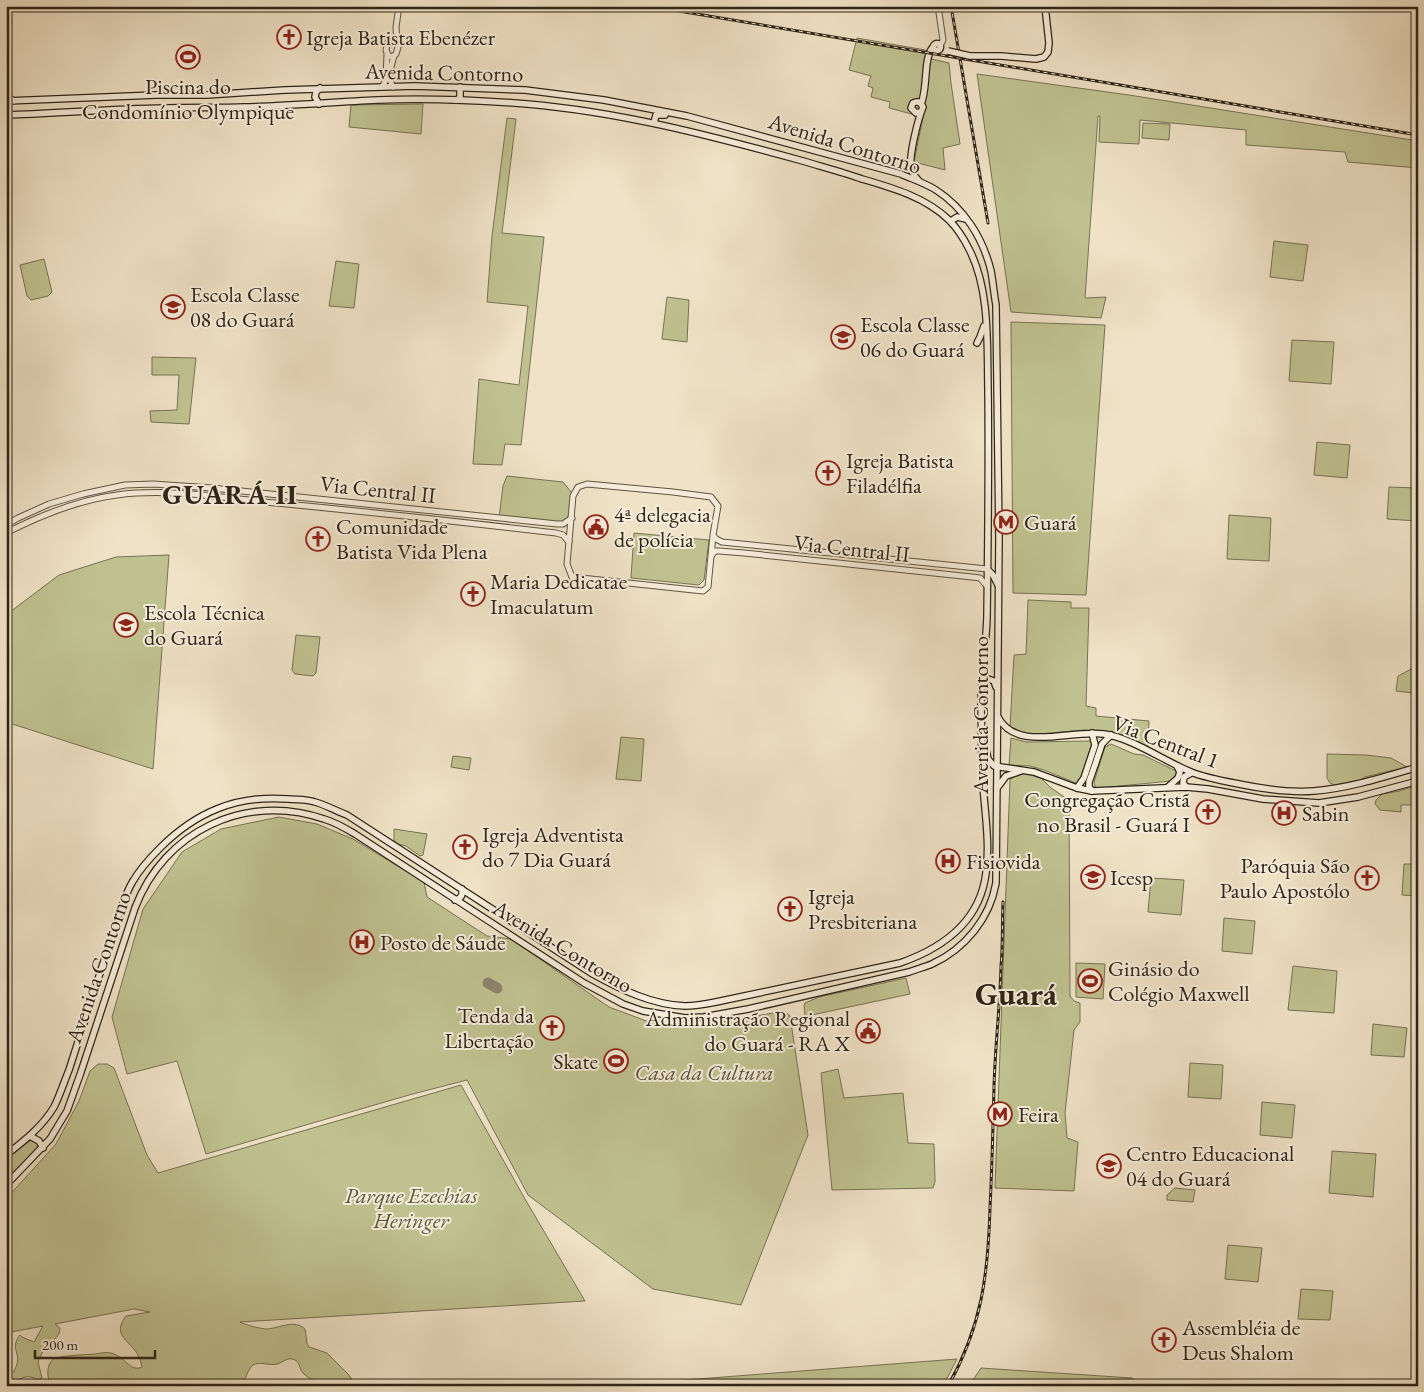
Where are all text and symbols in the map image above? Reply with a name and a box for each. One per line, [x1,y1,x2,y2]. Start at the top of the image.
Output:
place label: Igreja Batista Ebenézer [306,23,496,52]
church icon: Igreja Batista Ebenézer [276,24,302,50]
sports icon: Piscina do Condomínio Olympique [175,44,201,70]
street label: Avenida Contorno [364,57,524,88]
place label: Piscina do Condomínio Olympique [82,72,295,126]
street label: Avenida Contorno [764,106,925,181]
place label: Escola Classe 08 do Guará [190,280,300,334]
school or university icon: Escola Classe 08 do Guará [160,294,186,320]
place label: Escola Classe 06 do Guará [860,310,970,364]
school or university icon: Escola Classe 06 do Guará [830,324,856,350]
place label: Igreja Batista Filadélfia [846,446,954,500]
church icon: Igreja Batista Filadélfia [815,460,841,486]
street label: Via Central II [319,469,438,510]
district label: GUARÁ II [162,476,298,512]
place label: 4ª delegacia de polícia [614,500,711,554]
place label: Guará [1024,508,1077,537]
metro station icon: Guará [993,509,1019,535]
place label: Comunidade Batista Vida Plena [336,512,488,566]
public building icon: 4ª delegacia de polícia [583,514,609,540]
church icon: Comunidade Batista Vida Plena [305,526,331,552]
street label: Via Central II [793,528,912,569]
place label: Maria Dedicatae Imaculatum [490,567,628,621]
church icon: Maria Dedicatae Imaculatum [460,581,486,607]
place label: Escola Técnica do Guará [144,598,265,652]
school or university icon: Escola Técnica do Guará [113,612,139,638]
street label: Avenida Contorno [966,636,995,795]
street label: Via Central 1 [1108,708,1223,775]
place label: Congregação Cristã no Brasil - Guará I [1024,785,1191,839]
church icon: Congregação Cristã no Brasil - Guará I [1195,799,1221,825]
place label: Sabin [1302,799,1350,828]
hospital icon: Sabin [1271,800,1297,826]
place label: Igreja Adventista do 7 Dia Guará [482,820,624,874]
church icon: Igreja Adventista do 7 Dia Guará [452,834,478,860]
place label: Fisiovida [966,847,1041,876]
hospital icon: Fisiovida [935,848,961,874]
place label: Paróquia São Paulo Apostólo [1220,851,1350,905]
place label: Icesp [1110,863,1153,892]
school or university icon: Icesp [1080,864,1106,890]
church icon: Paróquia São Paulo Apostólo [1354,865,1380,891]
place label: Igreja Presbiteriana [808,882,918,936]
street label: Avenida Contorno [59,887,138,1048]
street label: Avenida Contorno [487,893,638,1000]
church icon: Igreja Presbiteriana [777,896,803,922]
place label: Posto de Sáude [380,928,506,957]
hospital icon: Posto de Sáude [349,929,375,955]
place label: Ginásio do Colégio Maxwell [1108,954,1250,1008]
sports icon: Ginásio do Colégio Maxwell [1077,968,1103,994]
district label: Guará [975,973,1058,1015]
place label: Tenda da Libertação [445,1001,534,1055]
place label: Administração Regional do Guará - RA X [645,1004,850,1058]
church icon: Tenda da Libertação [539,1015,565,1041]
public building icon: Administração Regional do Guará - RA X [855,1018,881,1044]
place label: Skate [553,1047,598,1076]
sports icon: Skate [603,1048,629,1074]
park label: Casa da Cultura [635,1058,773,1087]
place label: Feira [1018,1100,1059,1129]
metro station icon: Feira [987,1101,1013,1127]
place label: Centro Educacional 04 do Guará [1126,1139,1294,1193]
school or university icon: Centro Educacional 04 do Guará [1096,1153,1122,1179]
park label: Parque Ezechias Heringer [345,1181,478,1235]
place label: Assembléia de Deus Shalom [1181,1313,1301,1367]
scale bar [35,1327,155,1359]
church icon: Assembléia de Deus Shalom [1151,1327,1177,1353]
text: 200 m [42,1335,79,1354]

